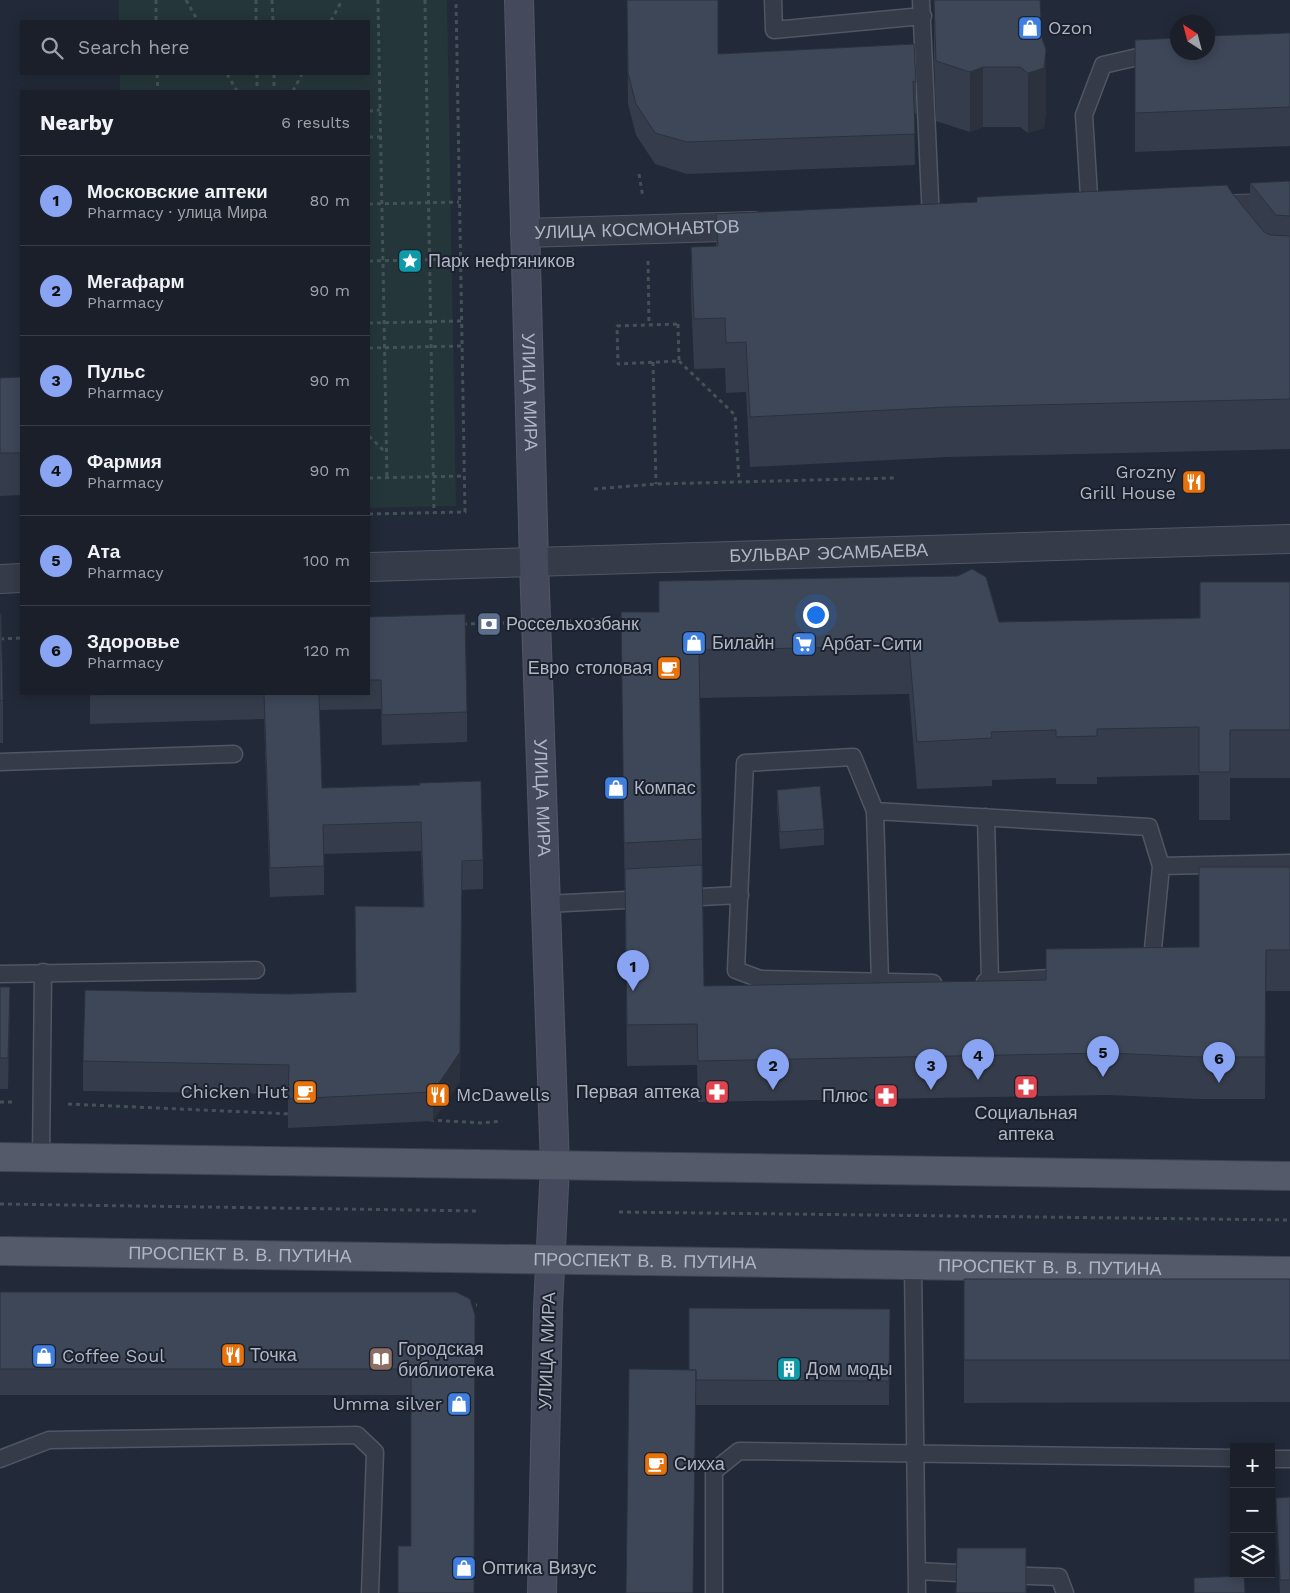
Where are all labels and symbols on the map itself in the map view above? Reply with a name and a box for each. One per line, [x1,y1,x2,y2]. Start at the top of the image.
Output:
shop icon: Ozon [1017,15,1043,41]
north arrow [1170,15,1215,60]
place label: Ozon [1048,17,1093,38]
street label: УЛИЦА КОСМОНАВТОВ [534,215,740,243]
place icon: Парк нефтяников [397,248,423,274]
place label: Парк нефтяников [428,250,575,271]
street label: УЛИЦА МИРА [518,333,542,451]
place label: Grozny Grill House [1079,461,1177,503]
restaurant icon: Grozny Grill House [1181,469,1207,495]
street label: БУЛЬВАР ЭСАМБАЕВА [729,539,929,566]
your location [803,602,829,628]
bank icon: Россельхозбанк [476,611,502,637]
place label: Россельхозбанк [506,613,639,634]
shop icon: Билайн [681,630,707,656]
supermarket icon: Арбат-Сити [791,631,817,657]
place label: Билайн [712,632,774,653]
place label: Арбат-Сити [822,633,922,654]
cafe icon: Евро столовая [656,655,682,681]
place label: Евро столовая [528,657,652,678]
street label: УЛИЦА МИРА [530,738,555,857]
shop icon: Компас [603,775,629,801]
place label: Компас [634,777,696,798]
pin: 1 [617,950,649,991]
pin: 5 [1087,1036,1119,1077]
pin: 4 [962,1039,994,1080]
pin: 6 [1203,1042,1235,1083]
pin: 2 [757,1049,789,1090]
pin: 3 [915,1049,947,1090]
pharmacy icon: Социальная аптека [1013,1074,1039,1100]
cafe icon: Chicken Hut [292,1079,318,1105]
pharmacy icon: Первая аптека [704,1079,730,1105]
place label: Chicken Hut [180,1081,288,1102]
place label: Первая аптека [576,1081,701,1102]
restaurant icon: McDawells [425,1082,451,1108]
pharmacy icon: Плюс [873,1083,899,1109]
place label: McDawells [456,1084,550,1105]
place label: Плюс [822,1085,868,1106]
place label: Социальная аптека [975,1102,1077,1144]
street label: ПРОСПЕКТ В. В. ПУТИНА [128,1242,352,1266]
street label: ПРОСПЕКТ В. В. ПУТИНА [533,1248,757,1273]
street label: ПРОСПЕКТ В. В. ПУТИНА [938,1255,1162,1279]
street label: УЛИЦА МИРА [534,1292,559,1410]
place label: Городская библиотека [398,1338,495,1380]
restaurant icon: Точка [220,1342,246,1368]
shop icon: Coffee Soul [31,1343,57,1369]
place label: Точка [250,1344,298,1365]
place label: Coffee Soul [62,1345,165,1366]
library icon: Городская библиотека [368,1346,394,1372]
building icon: Дом моды [776,1356,802,1382]
place label: Дом моды [806,1358,892,1379]
shop icon: Umma silver [446,1391,472,1417]
place label: Umma silver [333,1393,442,1414]
cafe icon: Сихха [643,1451,669,1477]
place label: Сихха [674,1453,726,1474]
shop icon: Оптика Визус [451,1555,477,1581]
place label: Оптика Визус [482,1557,596,1578]

